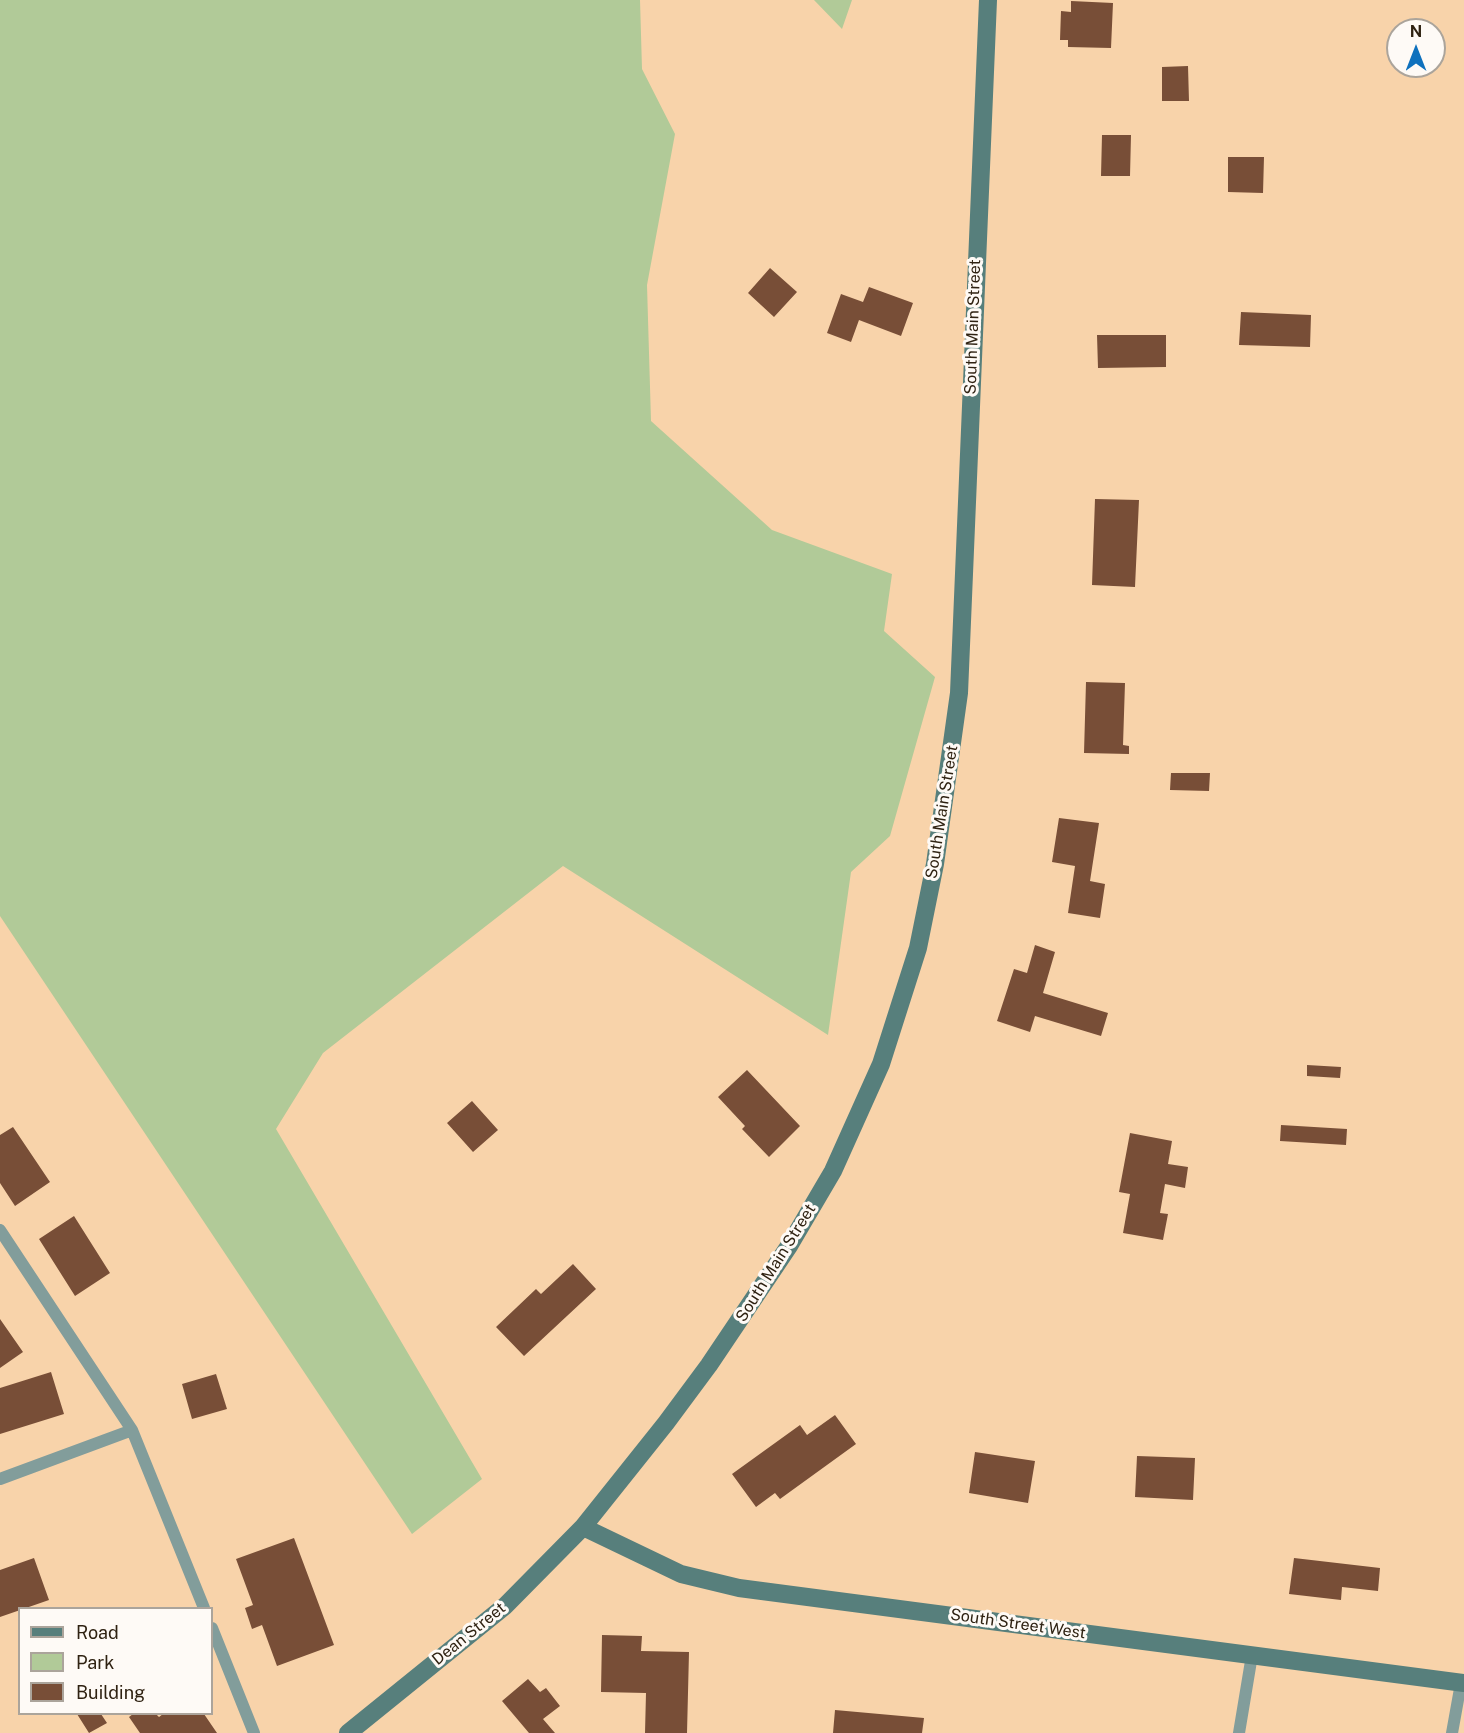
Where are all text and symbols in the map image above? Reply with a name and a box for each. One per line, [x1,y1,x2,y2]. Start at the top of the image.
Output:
north arrow [1386,18,1446,78]
text: N [1410,22,1422,41]
street label: South Main Street [961,259,985,395]
street label: South Main Street [922,744,962,880]
street label: South Main Street [732,1201,820,1325]
street label: Dean Street [428,1599,510,1669]
street label: South Street West [949,1605,1087,1643]
legend [18,1607,213,1715]
text: Road [76,1622,119,1643]
text: Park [76,1652,114,1673]
text: Building [76,1682,145,1703]

